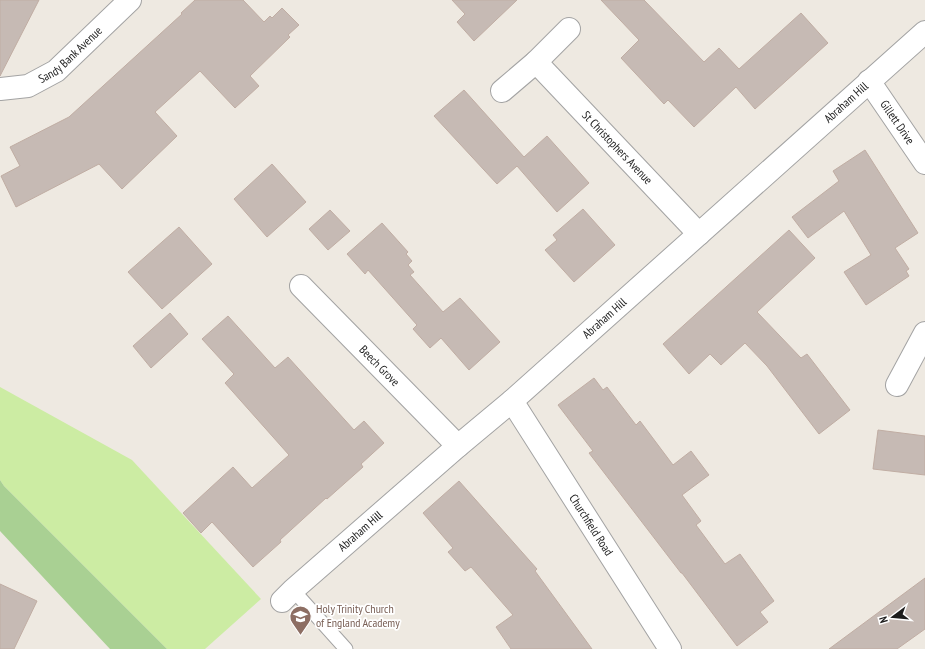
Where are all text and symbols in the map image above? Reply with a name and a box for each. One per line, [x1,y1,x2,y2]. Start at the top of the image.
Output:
street label: Sandy Bank Avenue [36,23,105,86]
street label: Abraham Hill [821,78,871,126]
street label: Gillett Drive [877,97,918,147]
street label: St Christophers Avenue [579,107,656,187]
street label: Abraham Hill [579,294,630,342]
street label: Beech Grove [356,342,403,389]
street label: Churchfield Road [566,491,617,558]
street label: Abraham Hill [335,507,386,554]
north arrow [873,597,913,637]
place label: Holy Trinity Church of England Academy [316,601,400,630]
school or university icon: Holy Trinity Church of England Academy [288,603,314,636]
text: N [876,615,891,625]

